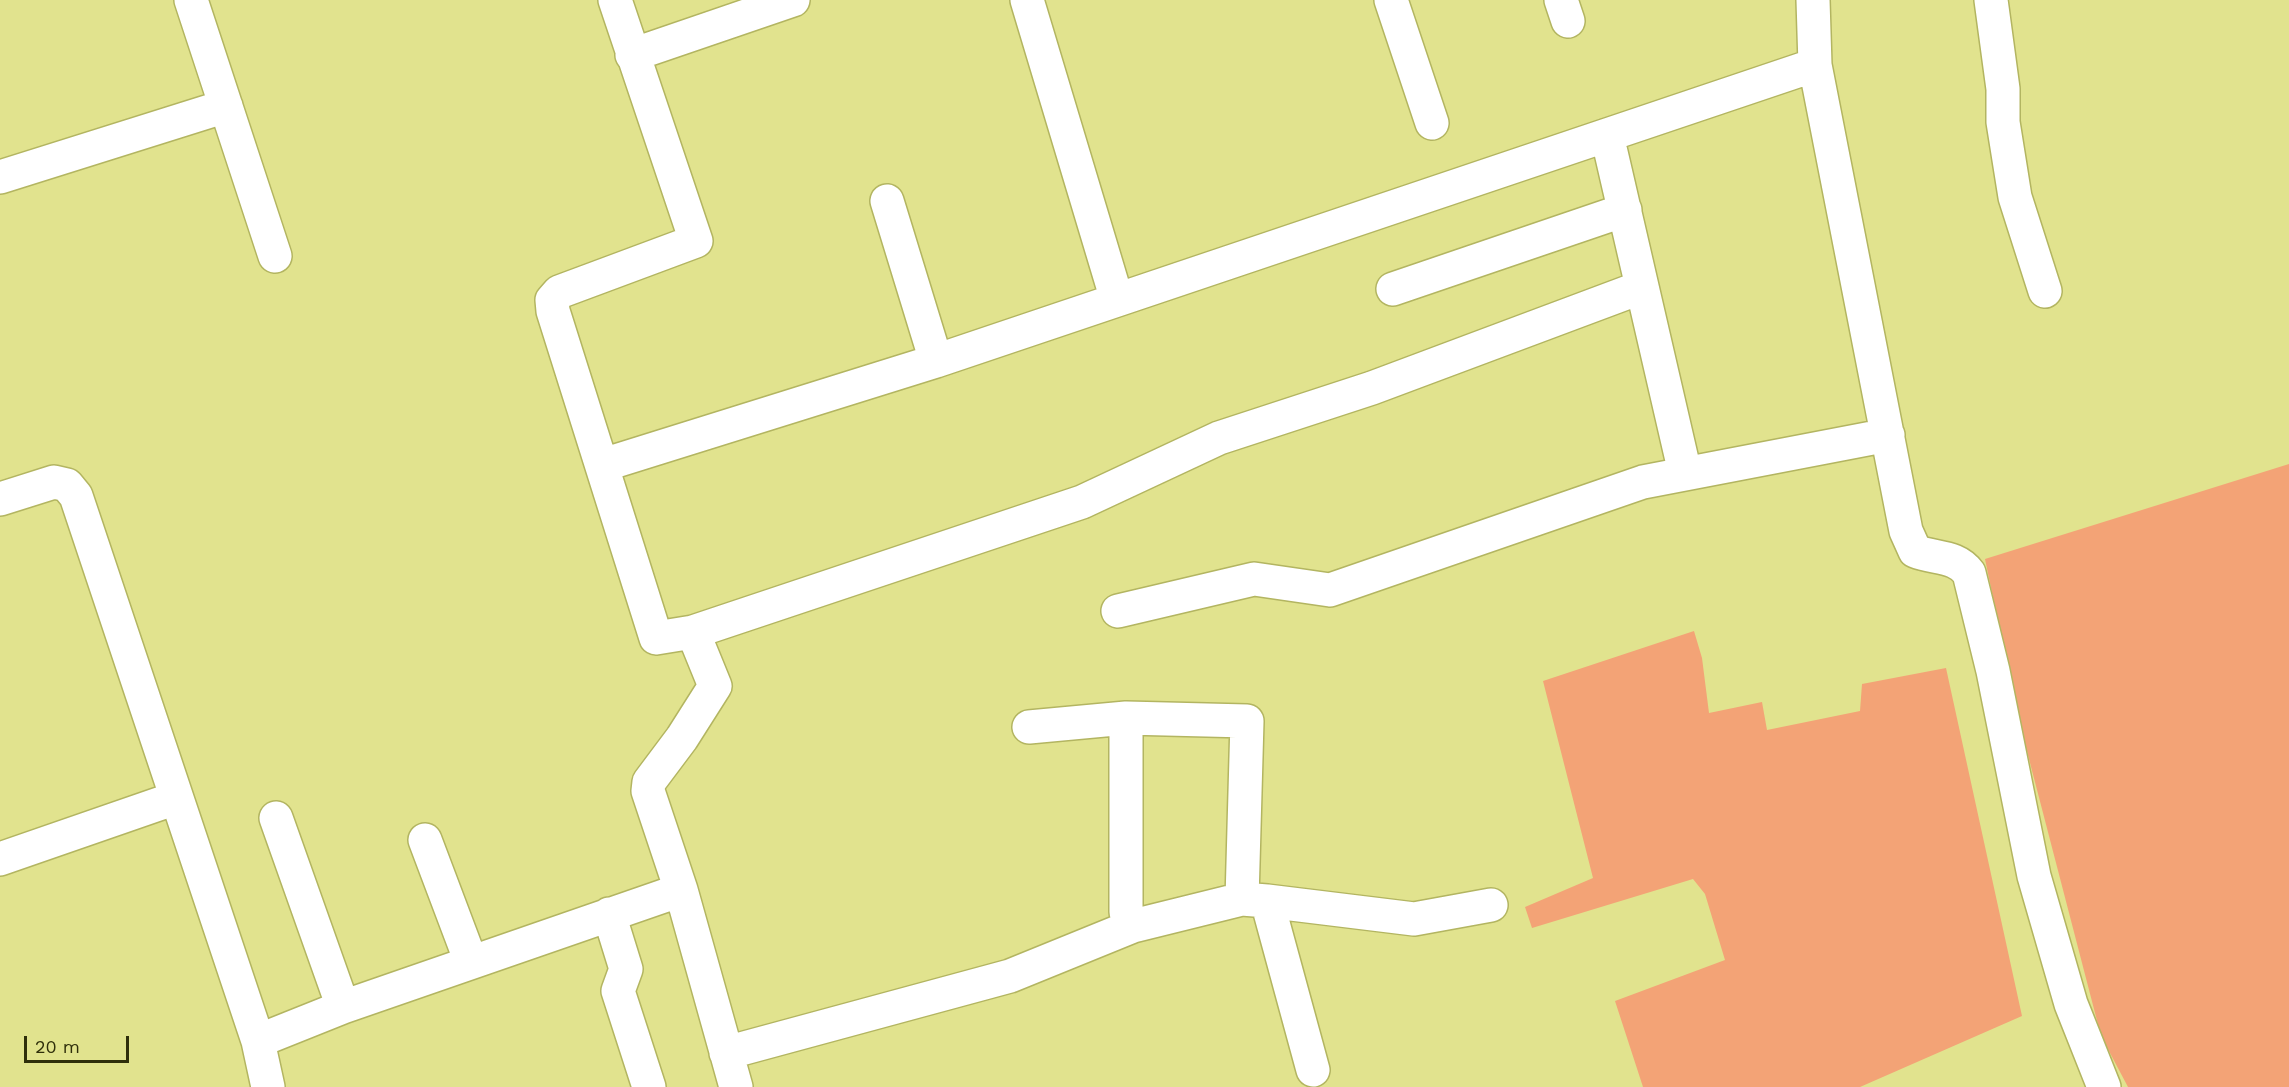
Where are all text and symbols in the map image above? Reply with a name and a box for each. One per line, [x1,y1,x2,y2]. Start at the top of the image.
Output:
scale bar [27,1024,132,1062]
text: 20 m [35,1036,80,1057]

